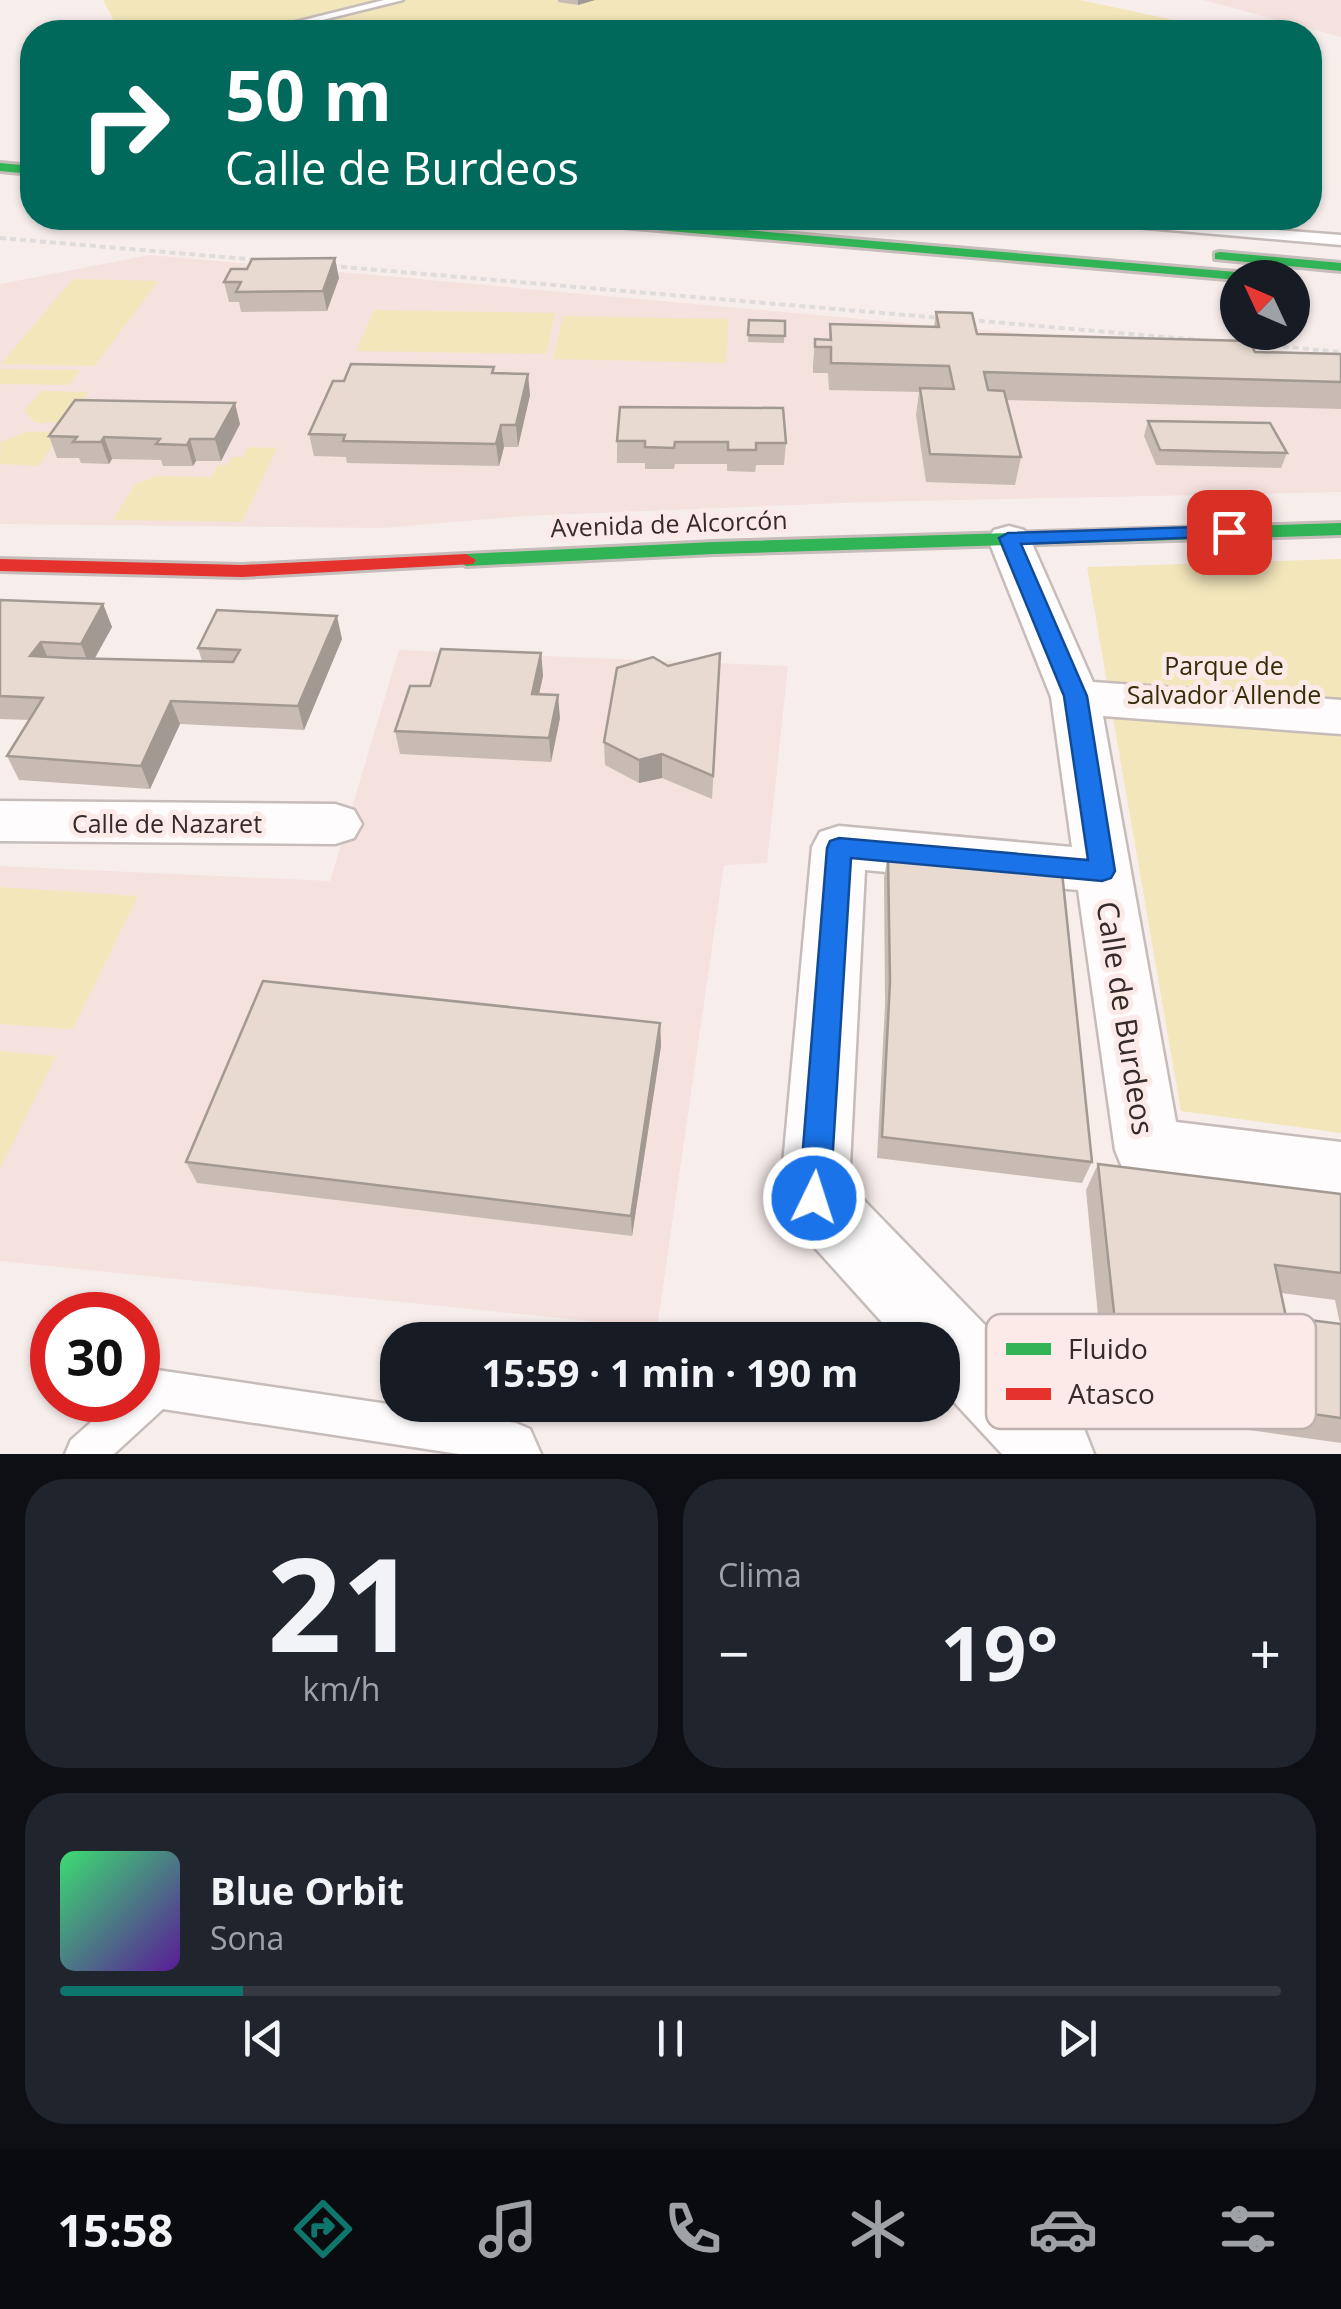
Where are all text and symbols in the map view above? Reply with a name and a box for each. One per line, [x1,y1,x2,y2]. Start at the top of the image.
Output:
text: 50 m [225,46,392,142]
icon: right [60,60,190,190]
text: Calle de Burdeos [225,137,579,198]
north arrow [1220,260,1310,350]
map controls [1220,260,1310,350]
pin [1187,490,1272,575]
street label: Avenida de Alcorcón [550,502,788,544]
icon: arrive [1202,505,1257,560]
park label: Parque de Salvador Allende [1127,648,1321,711]
street label: Calle de Nazaret [72,806,262,840]
street label: Calle de Burdeos [1087,898,1165,1138]
position arrow [762,1146,866,1250]
speed limit sign: 30 [30,1292,160,1422]
legend [986,1314,1316,1429]
text: Fluido [1068,1329,1148,1367]
text: 15:59 · 1 min · 190 m [482,1346,858,1398]
text: Atasco [1068,1374,1155,1412]
text: 21 [267,1513,416,1690]
text: Clima [718,1553,802,1596]
text: 19° [941,1601,1058,1703]
text: − [718,1615,749,1690]
text: + [1250,1615,1281,1690]
text: km/h [303,1667,380,1710]
text: Blue Orbit [210,1864,404,1916]
text: Sona [210,1916,284,1959]
icon: previous [236,2011,291,2066]
icon: pause [643,2011,698,2066]
icon: next [1050,2011,1105,2066]
icon: directions [288,2194,358,2264]
icon: music [473,2194,543,2264]
icon: phone [658,2194,728,2264]
icon: climate [843,2194,913,2264]
icon: car [1028,2194,1098,2264]
icon: filters [1213,2194,1283,2264]
text: 15:58 [58,2199,173,2260]

